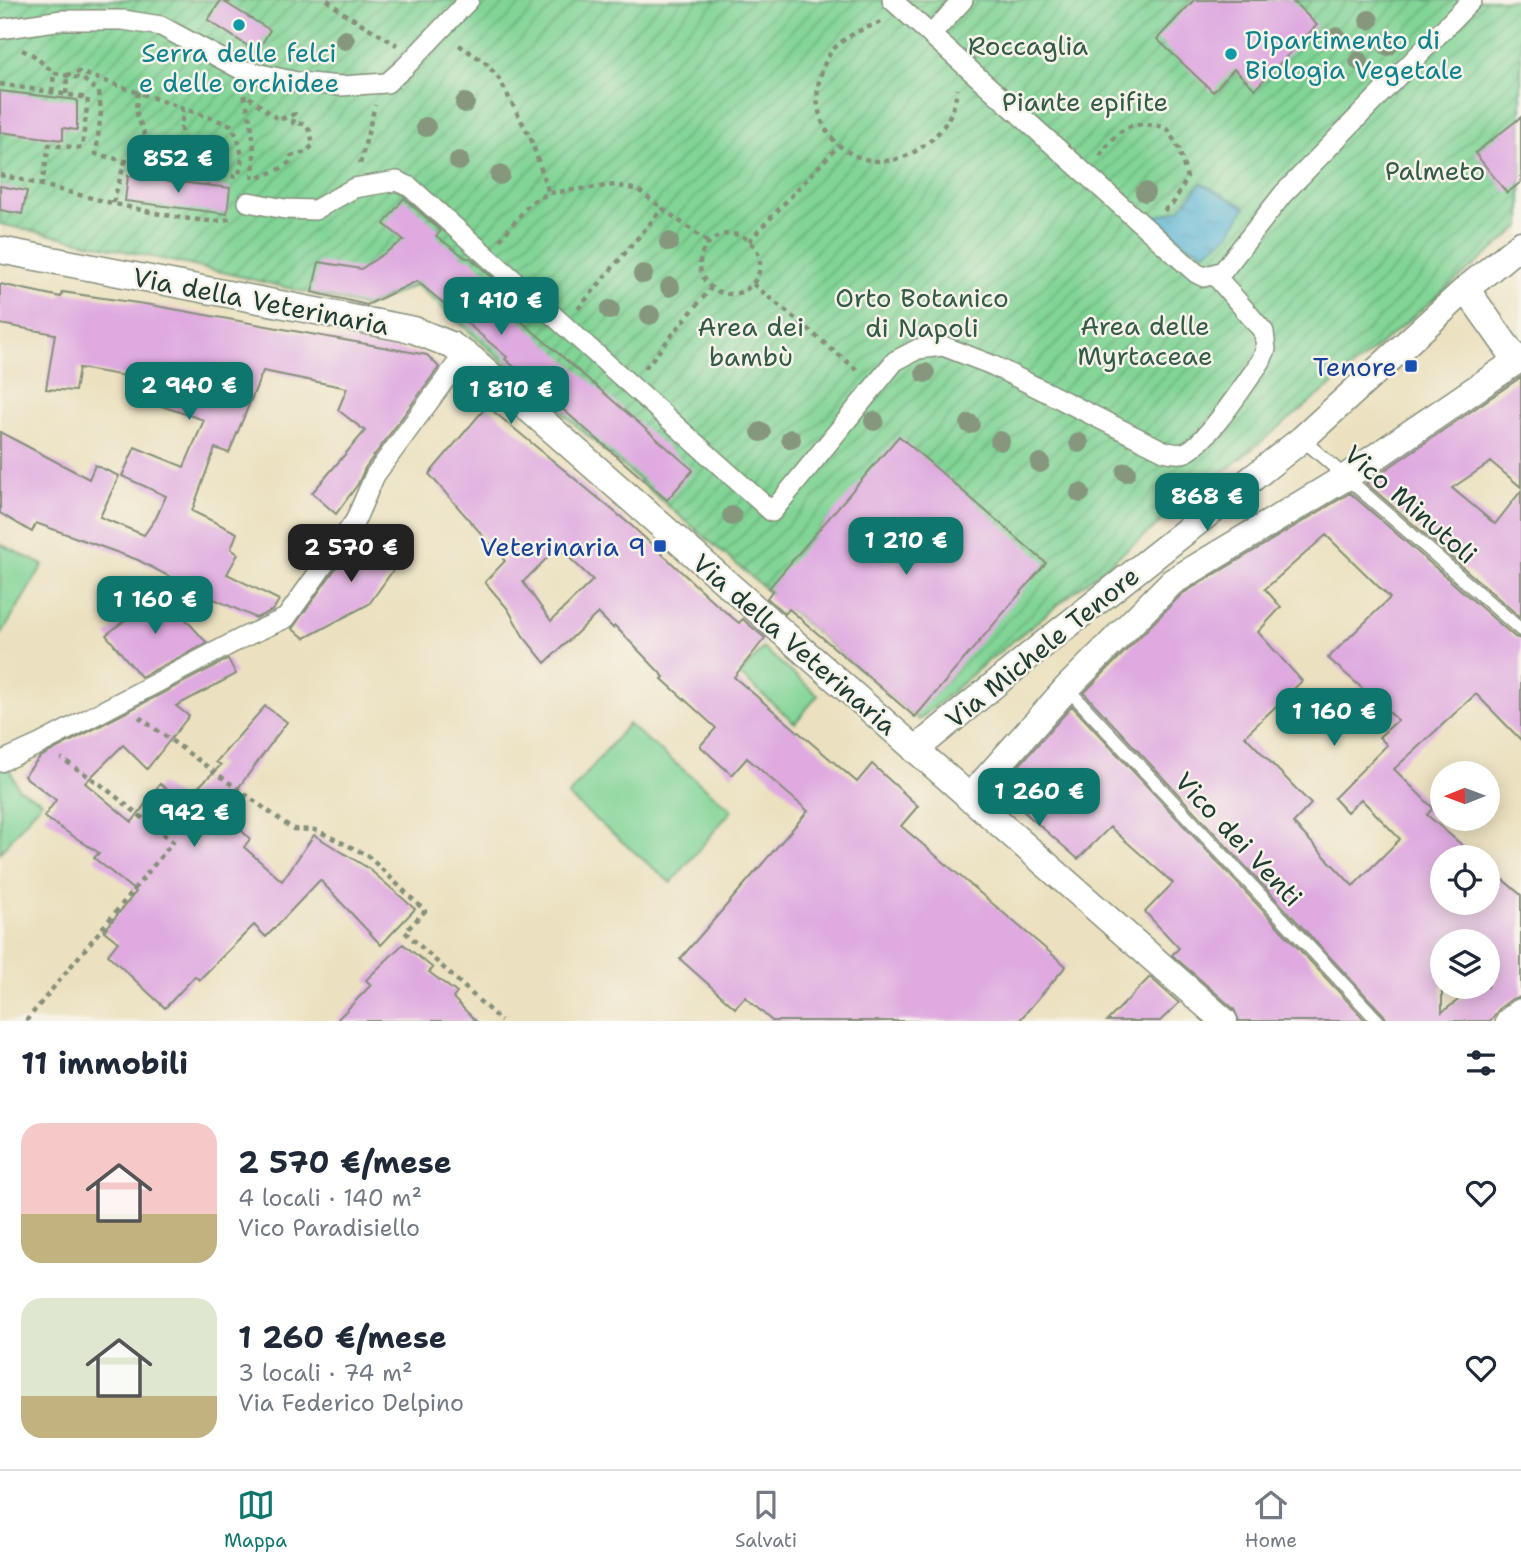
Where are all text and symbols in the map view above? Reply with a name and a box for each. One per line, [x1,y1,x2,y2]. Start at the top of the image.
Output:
marker: Serra delle felci e delle orchidee [231,17,247,33]
place label: Dipartimento di Biologia Vegetale [1245,22,1463,87]
park label: Roccaglia [968,28,1088,63]
place label: Serra delle felci e delle orchidee [139,35,339,100]
marker: Dipartimento di Biologia Vegetale [1223,46,1239,62]
park label: Piante epifite [1002,84,1168,119]
pin: 852 € [129,136,227,195]
text: 852 € [143,143,213,173]
park label: Palmeto [1385,153,1485,188]
street label: Via della Veterinaria [130,259,392,343]
pin: 1 410 € [436,278,566,337]
park label: Orto Botanico di Napoli [835,280,1009,345]
text: 1 410 € [460,285,542,315]
park label: Area delle Myrtaceae [1077,308,1213,373]
park label: Area dei bambù [698,309,804,374]
place label: Tenore [1313,349,1397,384]
marker: Tenore [1403,358,1419,374]
pin: 2 940 € [124,362,254,422]
pin: 1 810 € [446,366,576,426]
text: 2 940 € [141,370,237,400]
text: 1 810 € [469,374,553,404]
street label: Vico Minutoli [1337,437,1485,571]
pin: 868 € [1158,474,1256,533]
text: 868 € [1171,481,1243,511]
pin: 1 210 € [841,518,971,577]
pin: 2 570 € [286,524,416,584]
text: 1 210 € [864,525,948,555]
place label: Veterinaria 9 [480,529,646,564]
text: 2 570 € [304,532,398,562]
marker: Veterinaria 9 [652,538,668,554]
street label: Via della Veterinaria [685,545,905,743]
street label: Via Michele Tenore [938,558,1146,736]
pin: 1 160 € [90,576,220,636]
text: 1 160 € [113,584,197,614]
pin: 1 160 € [1269,688,1399,748]
text: 1 160 € [1292,696,1376,726]
north arrow [1430,761,1500,831]
map controls [1430,761,1500,999]
street label: Vico dei Venti [1167,764,1311,914]
pin: 1 260 € [974,768,1104,828]
text: 1 260 € [994,776,1084,806]
pin: 942 € [145,790,243,849]
text: 942 € [159,797,229,827]
button: locate [1430,845,1500,915]
button: layers [1430,929,1500,999]
text: 11 immobili [21,1043,188,1084]
icon: filters [1462,1044,1500,1082]
text: 2 570 €/mese [238,1142,452,1183]
icon: home [77,1151,161,1235]
icon: heart [1462,1174,1500,1212]
text: 4 locali · 140 m² [238,1183,422,1213]
text: Vico Paradisiello [238,1213,420,1243]
text: 1 260 €/mese [238,1317,447,1358]
icon: home [77,1326,161,1410]
icon: heart [1462,1349,1500,1387]
text: 3 locali · 74 m² [238,1358,413,1388]
text: Via Federico Delpino [238,1388,464,1418]
tab: Mappa [224,1486,287,1553]
tab: Salvati [735,1486,797,1553]
tab: Home [1245,1486,1297,1553]

